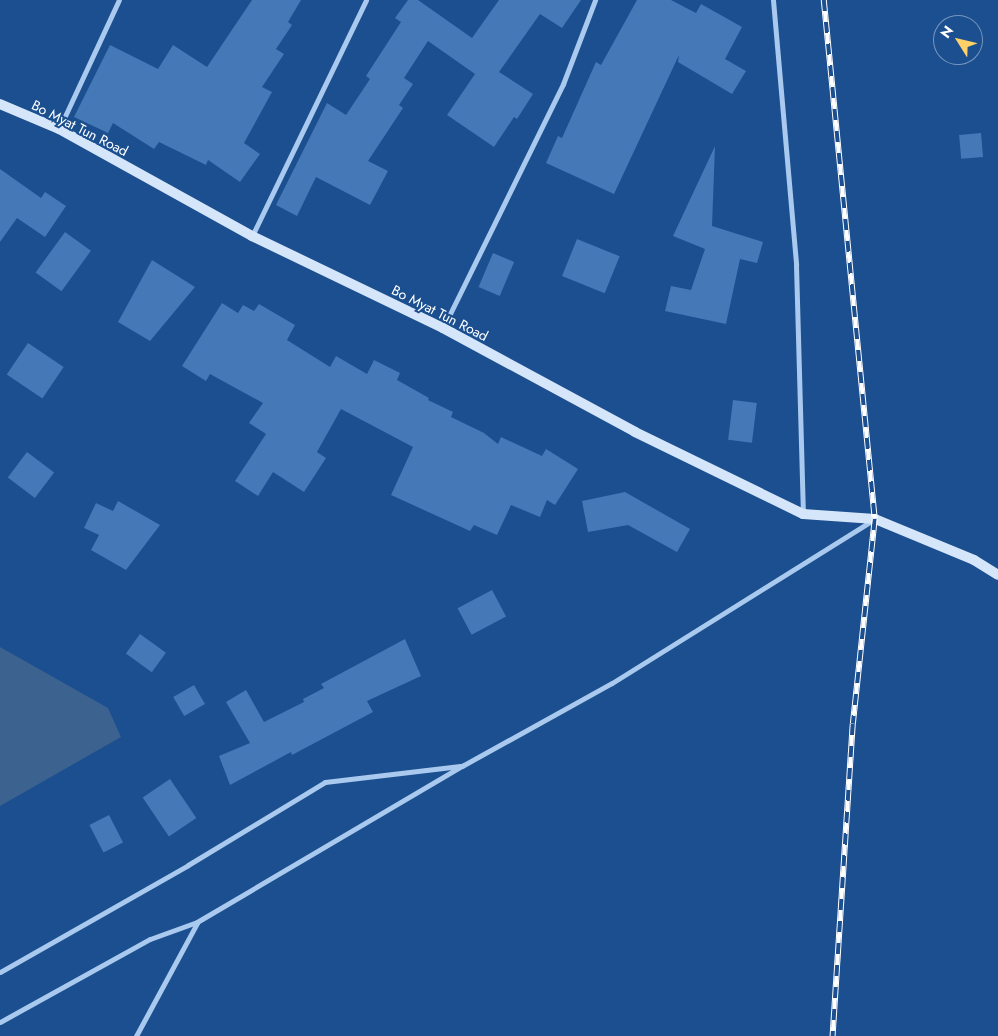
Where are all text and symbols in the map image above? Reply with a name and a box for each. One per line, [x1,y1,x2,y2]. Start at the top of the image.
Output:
north arrow [933,15,983,65]
text: N [935,21,958,42]
street label: Bo Myat Tun Road [29,96,131,160]
street label: Bo Myat Tun Road [389,281,491,345]

